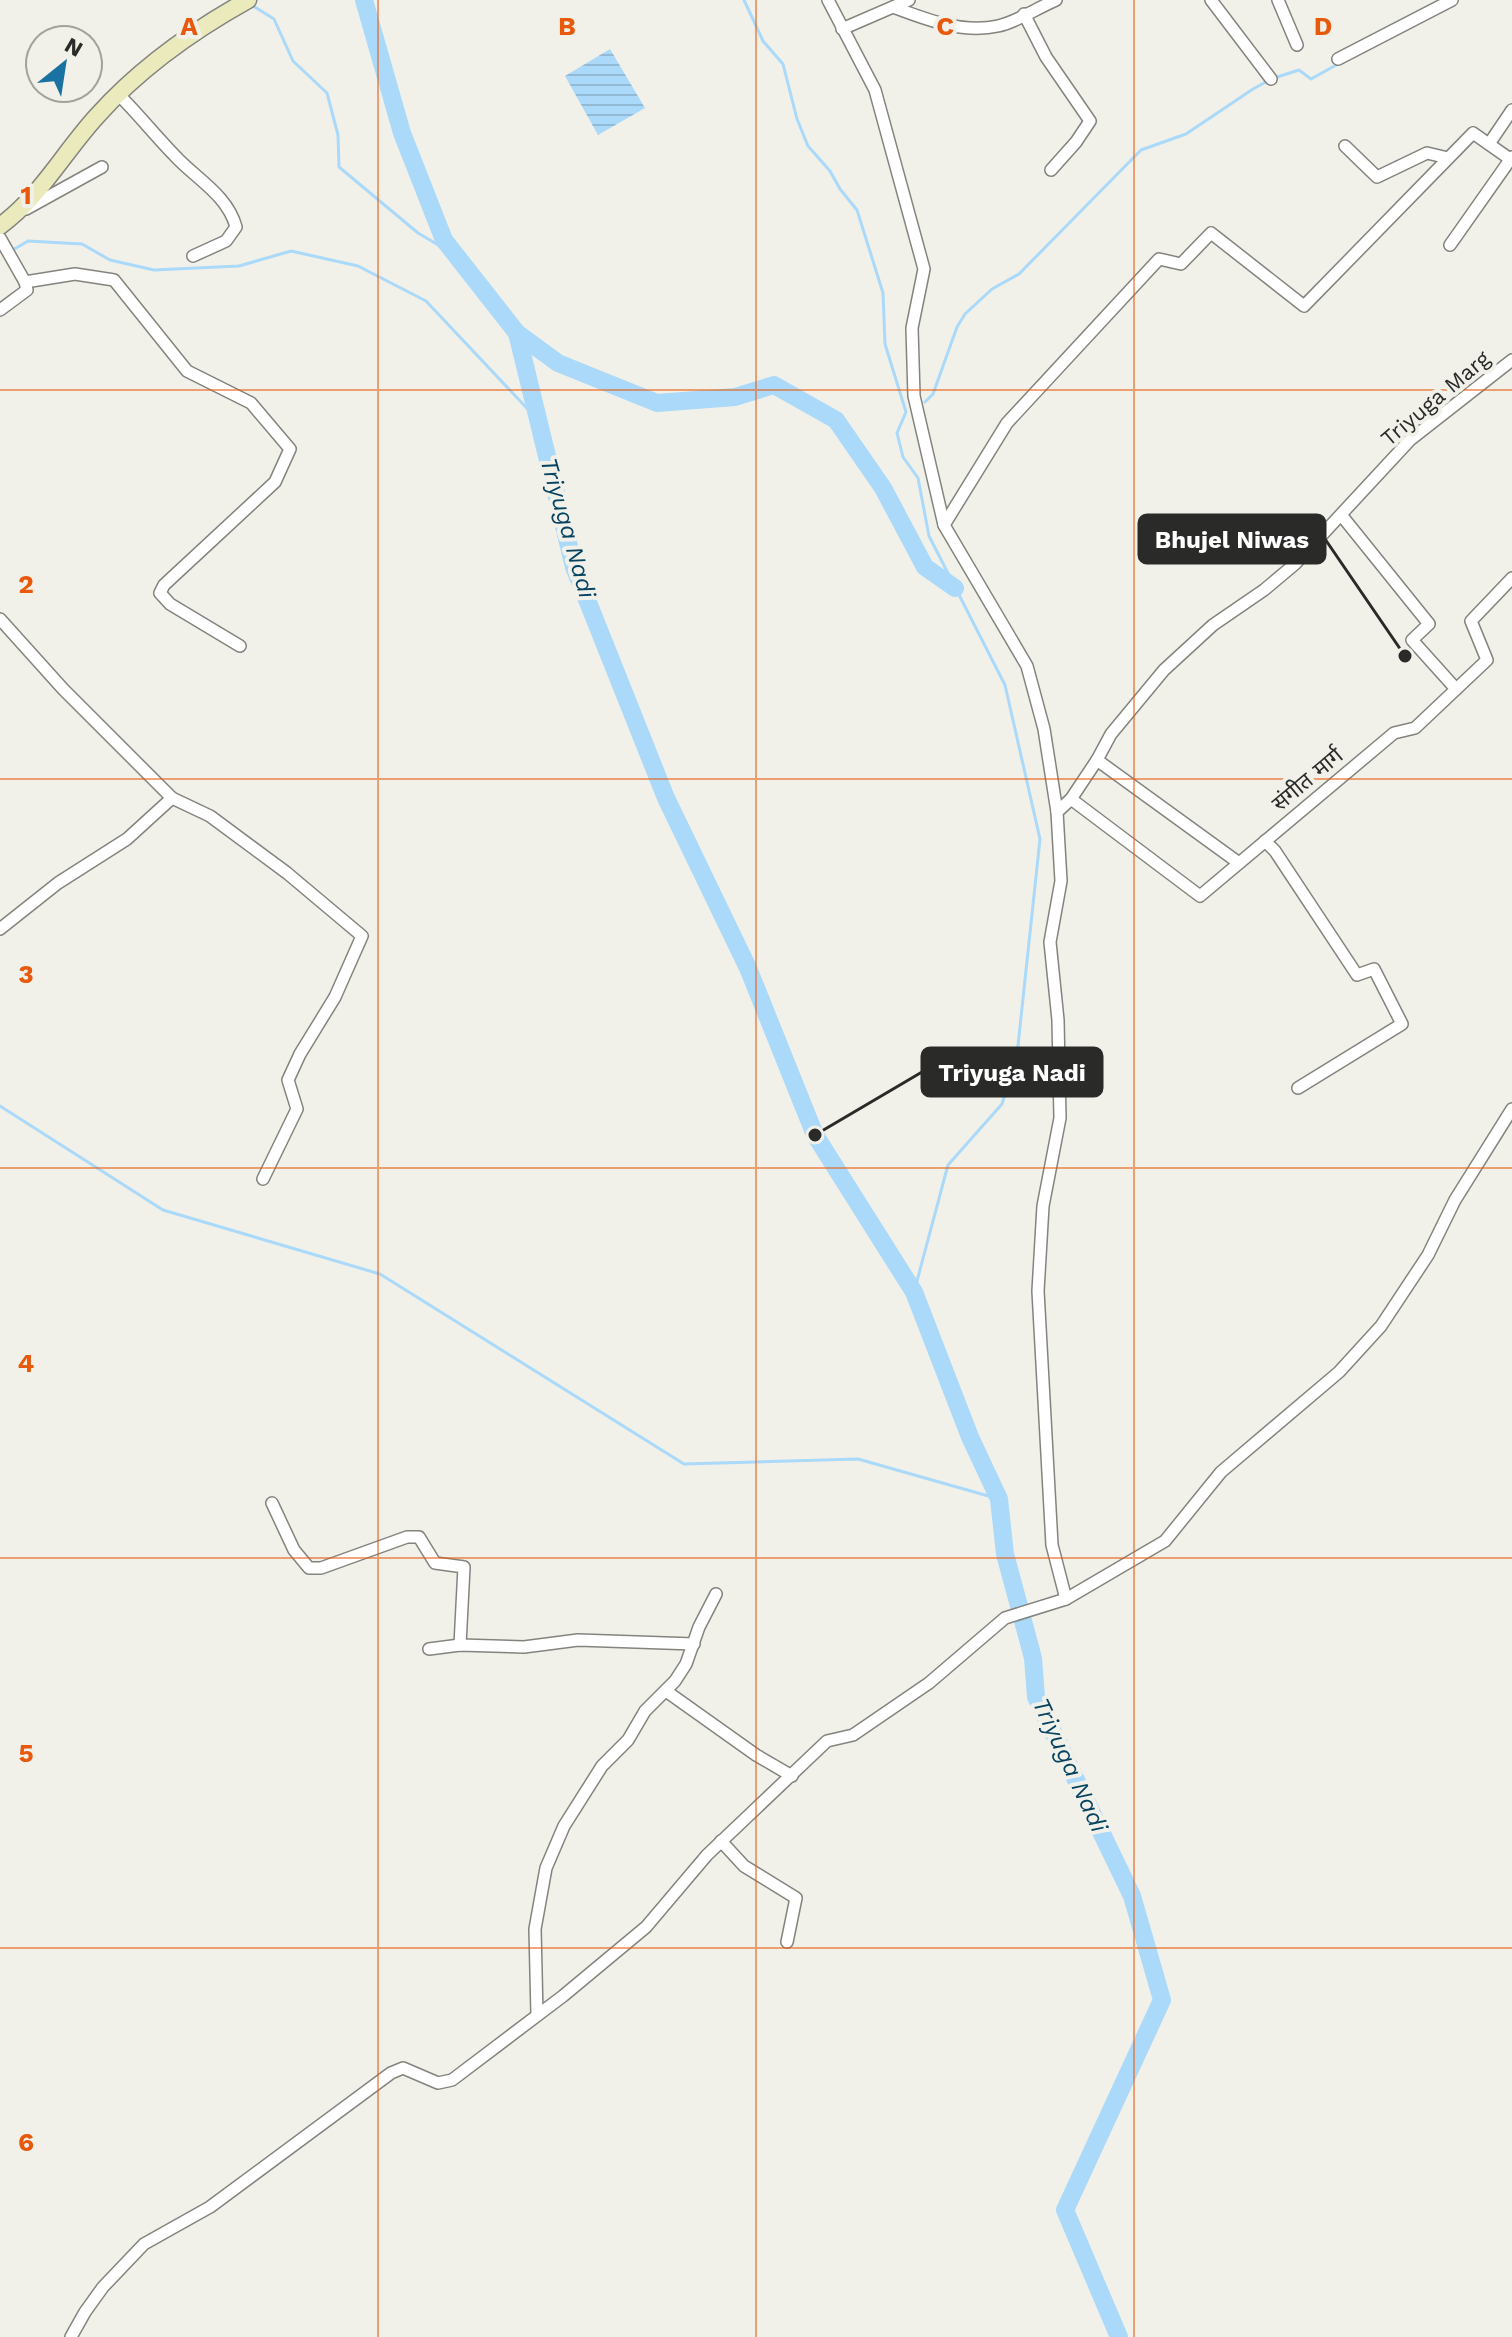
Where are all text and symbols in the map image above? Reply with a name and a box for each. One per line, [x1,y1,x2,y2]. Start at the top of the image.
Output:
text: A [180,11,198,41]
text: B [558,11,576,41]
text: C [936,11,954,41]
text: D [1314,11,1332,41]
north arrow [24,24,104,104]
text: N [60,32,87,62]
text: 1 [20,180,32,210]
street label: Triyuga Marg [1376,346,1495,451]
water label: Triyuga Nadi [535,455,602,602]
callout: Bhujel Niwas [1139,515,1325,563]
text: Bhujel Niwas [1155,526,1309,554]
text: 2 [18,569,34,599]
street label: संगीत मार्ग [1267,742,1348,816]
text: 3 [18,959,34,989]
callout: Triyuga Nadi [922,1048,1102,1096]
text: Triyuga Nadi [938,1059,1086,1087]
text: 4 [18,1348,35,1378]
water label: Triyuga Nadi [1027,1693,1114,1837]
text: 5 [18,1738,34,1768]
text: 6 [18,2127,34,2157]

